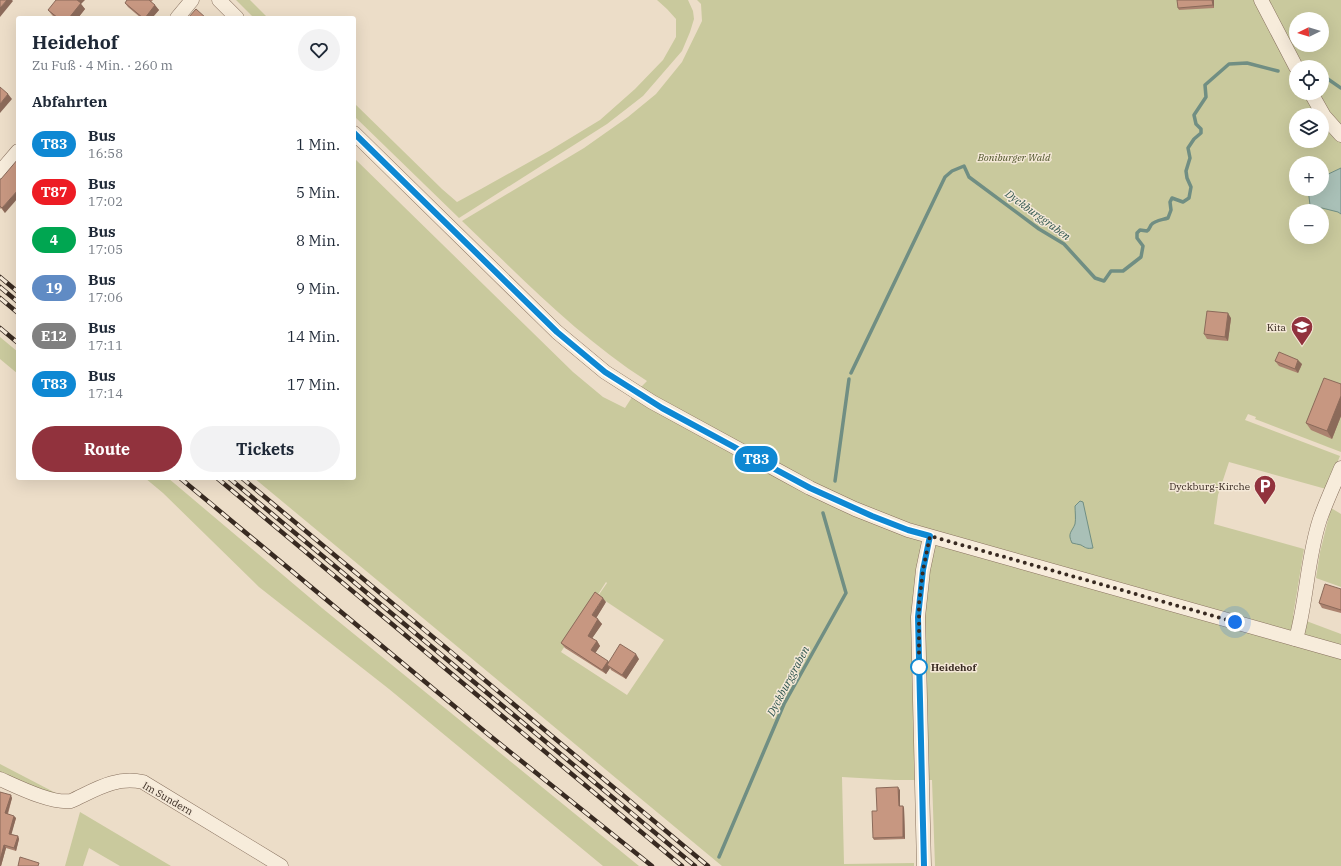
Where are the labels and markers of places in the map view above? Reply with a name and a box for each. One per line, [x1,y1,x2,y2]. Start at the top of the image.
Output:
school or university icon: Kita [1289,314,1315,347]
place label: Kita [1267,321,1287,334]
parking icon: Dyckburg-Kirche [1252,473,1278,506]
place label: Dyckburg-Kirche [1169,480,1250,493]
marker: Heidehof [910,658,928,676]
place label: Heidehof [931,661,977,674]

